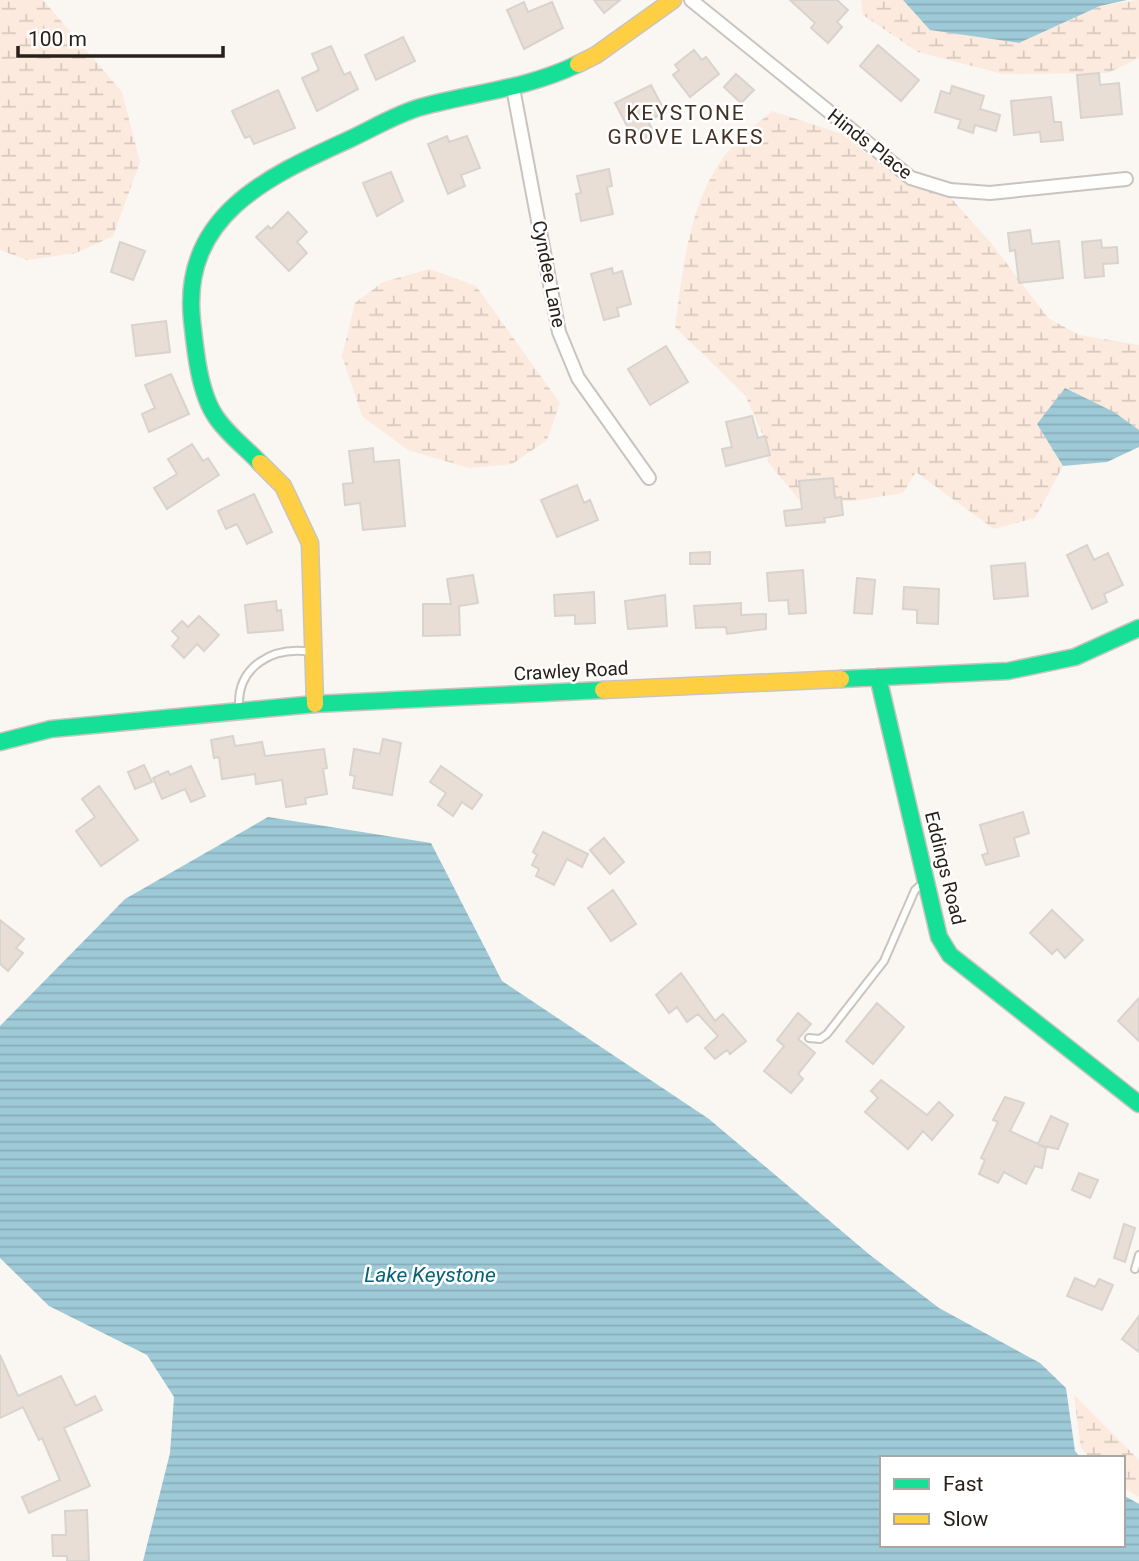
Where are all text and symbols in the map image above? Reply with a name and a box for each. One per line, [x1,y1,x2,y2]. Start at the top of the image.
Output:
scale bar [18,14,222,58]
text: 100 m [28,27,87,51]
district label: KEYSTONE GROVE LAKES [608,101,764,149]
street label: Hinds Place [823,104,917,184]
street label: Cyndee Lane [527,219,571,329]
street label: Crawley Road [513,657,629,685]
street label: Eddings Road [920,809,970,927]
water label: Lake Keystone [364,1263,496,1287]
legend [880,1456,1125,1547]
text: Fast [943,1472,984,1496]
text: Slow [943,1507,989,1531]

